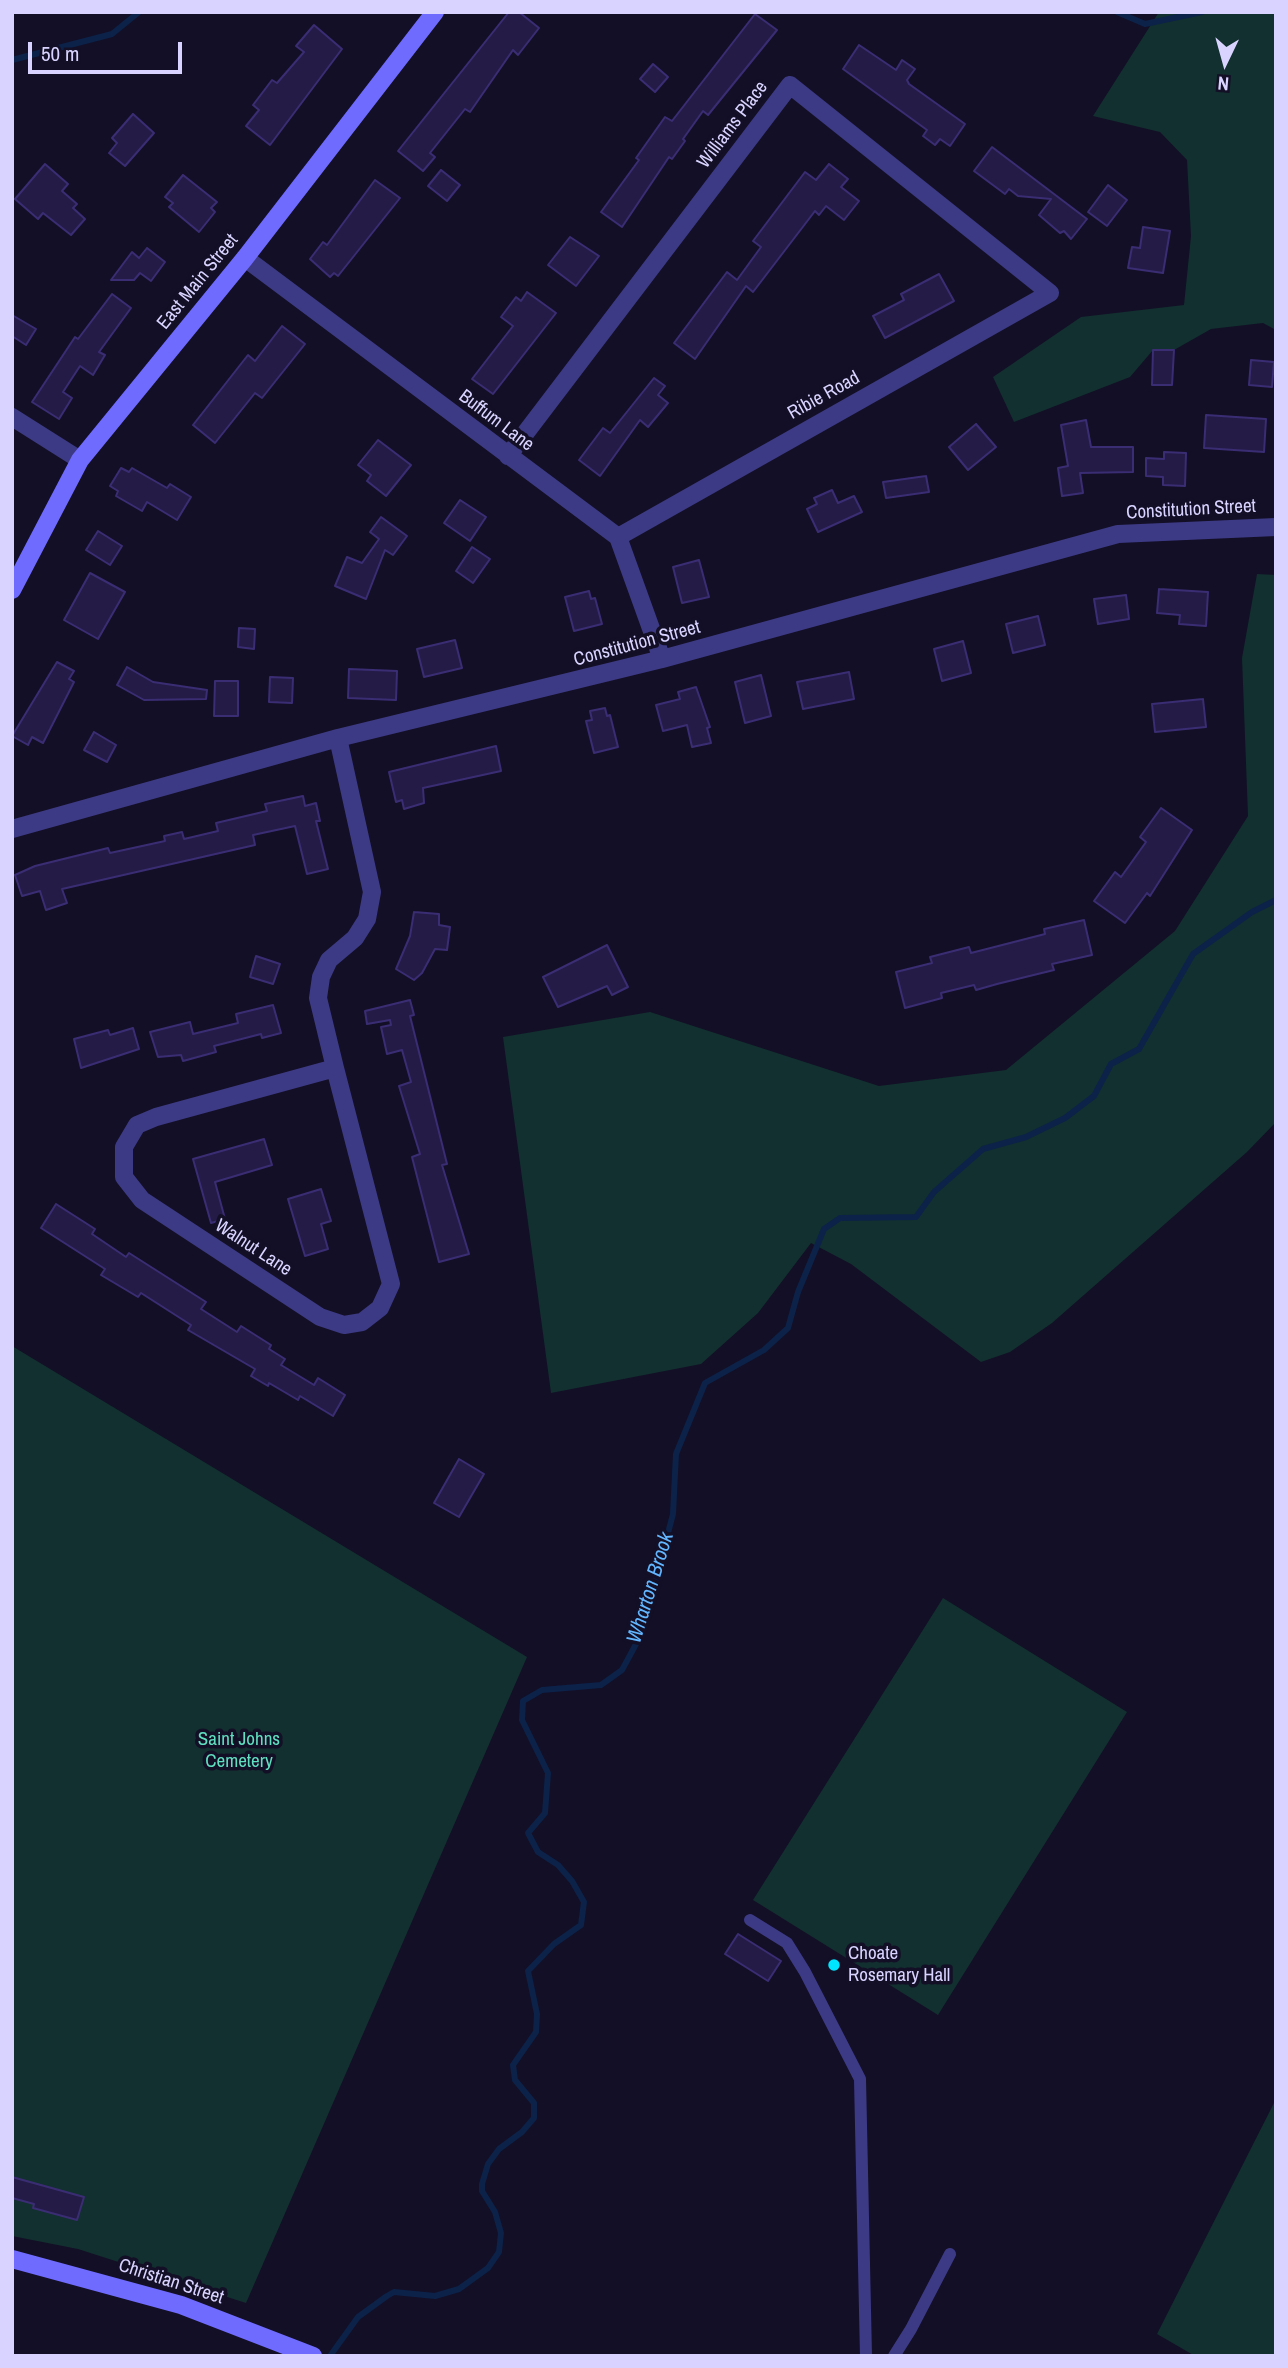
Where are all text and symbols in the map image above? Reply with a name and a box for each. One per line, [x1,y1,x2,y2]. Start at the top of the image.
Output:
scale bar [32,28,186,72]
north arrow [1190,28,1260,98]
text: 50 m [41,39,79,68]
text: N [1216,70,1230,97]
street label: Williams Place [693,77,773,173]
street label: East Main Street [153,230,243,334]
street label: Ribie Road [784,367,864,425]
street label: Buffum Lane [454,385,538,457]
street label: Constitution Street [1126,495,1256,525]
street label: Constitution Street [571,616,703,672]
street label: Walnut Lane [210,1215,296,1281]
water label: Wharton Brook [622,1529,680,1647]
park label: Saint Johns Cemetery [198,1729,280,1773]
place label: Choate Rosemary Hall [848,1943,950,1987]
marker: Choate Rosemary Hall [826,1957,842,1973]
street label: Christian Street [116,2254,226,2310]

